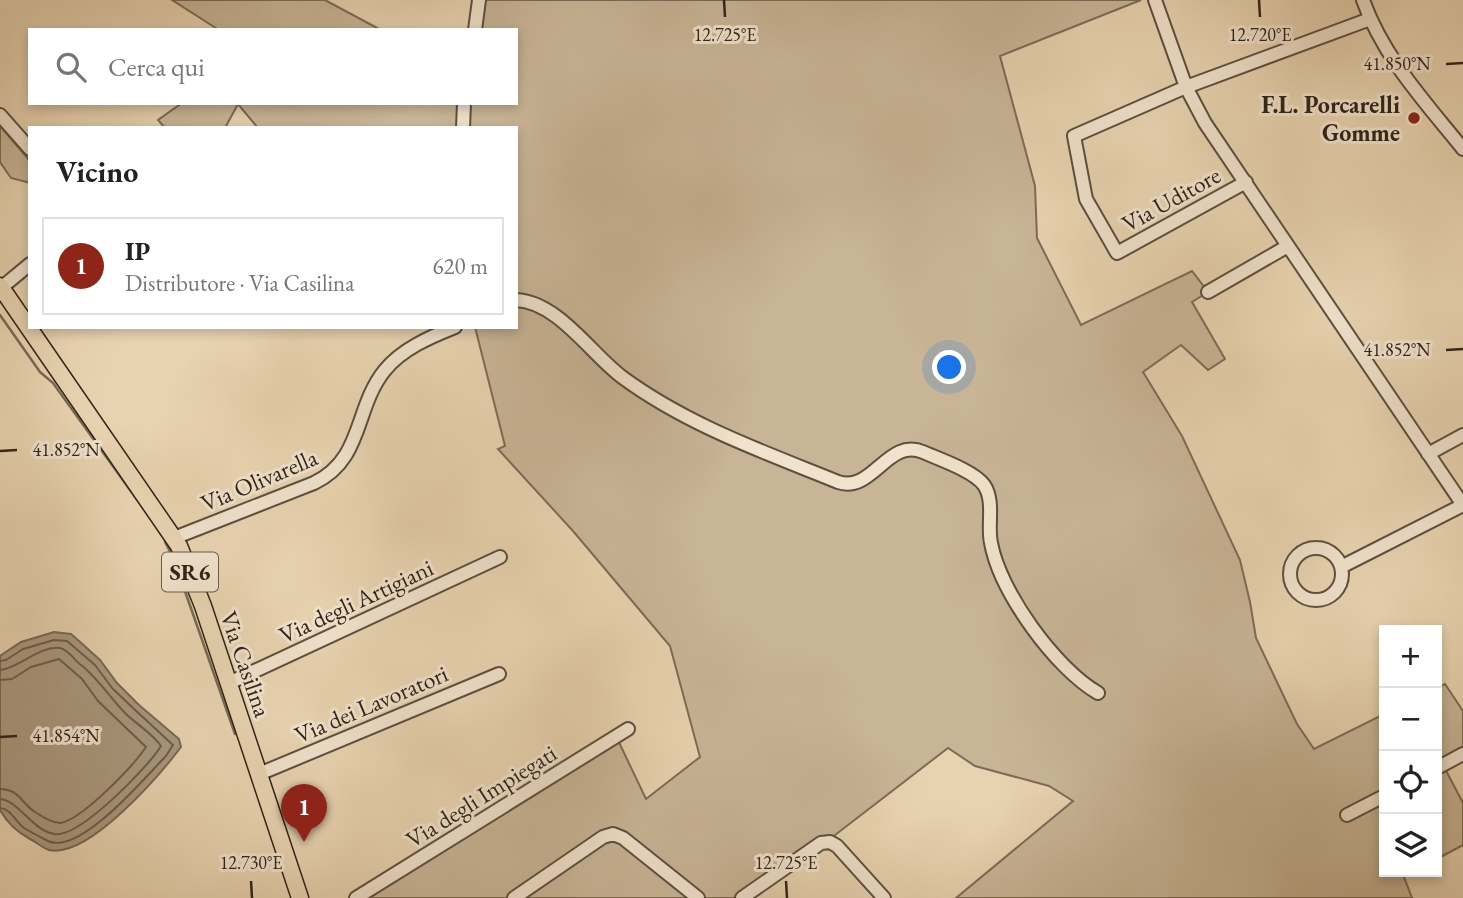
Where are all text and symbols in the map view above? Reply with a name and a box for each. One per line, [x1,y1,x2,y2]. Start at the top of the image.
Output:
text: 12.725°E [694,23,756,46]
text: 12.720°E [1229,23,1291,46]
search box [28,28,518,105]
icon: search [52,48,90,86]
text: Cerca qui [108,50,205,84]
text: 41.850°N [1364,52,1431,75]
place label: F.L. Porcarelli Gomme [1261,89,1400,148]
marker: F.L. Porcarelli Gomme [1406,110,1422,126]
text: Vicino [56,152,138,191]
street label: Via Uditore [1116,159,1226,239]
text: IP [125,234,150,268]
text: 1 [75,251,87,281]
text: 620 m [432,251,488,281]
text: Distributore · Via Casilina [125,268,354,298]
text: 41.852°N [1364,338,1431,361]
your location [932,350,966,384]
text: 41.852°N [33,438,100,461]
street label: Via Olivarella [196,441,323,519]
road number: SR6 [162,552,218,592]
street label: Via degli Artigiani [274,552,438,650]
street label: Via Casilina [213,607,279,721]
map controls [1379,625,1442,877]
button: + [1379,625,1442,688]
street label: Via dei Lavoratori [290,658,453,750]
button: − [1379,688,1442,751]
text: 41.854°N [33,724,100,747]
street label: Via degli Impiegati [400,737,562,855]
button: locate [1379,751,1442,814]
pin: 1 [281,784,327,842]
button: layers [1379,814,1442,877]
text: 12.730°E [220,851,282,874]
text: 12.725°E [755,851,817,874]

